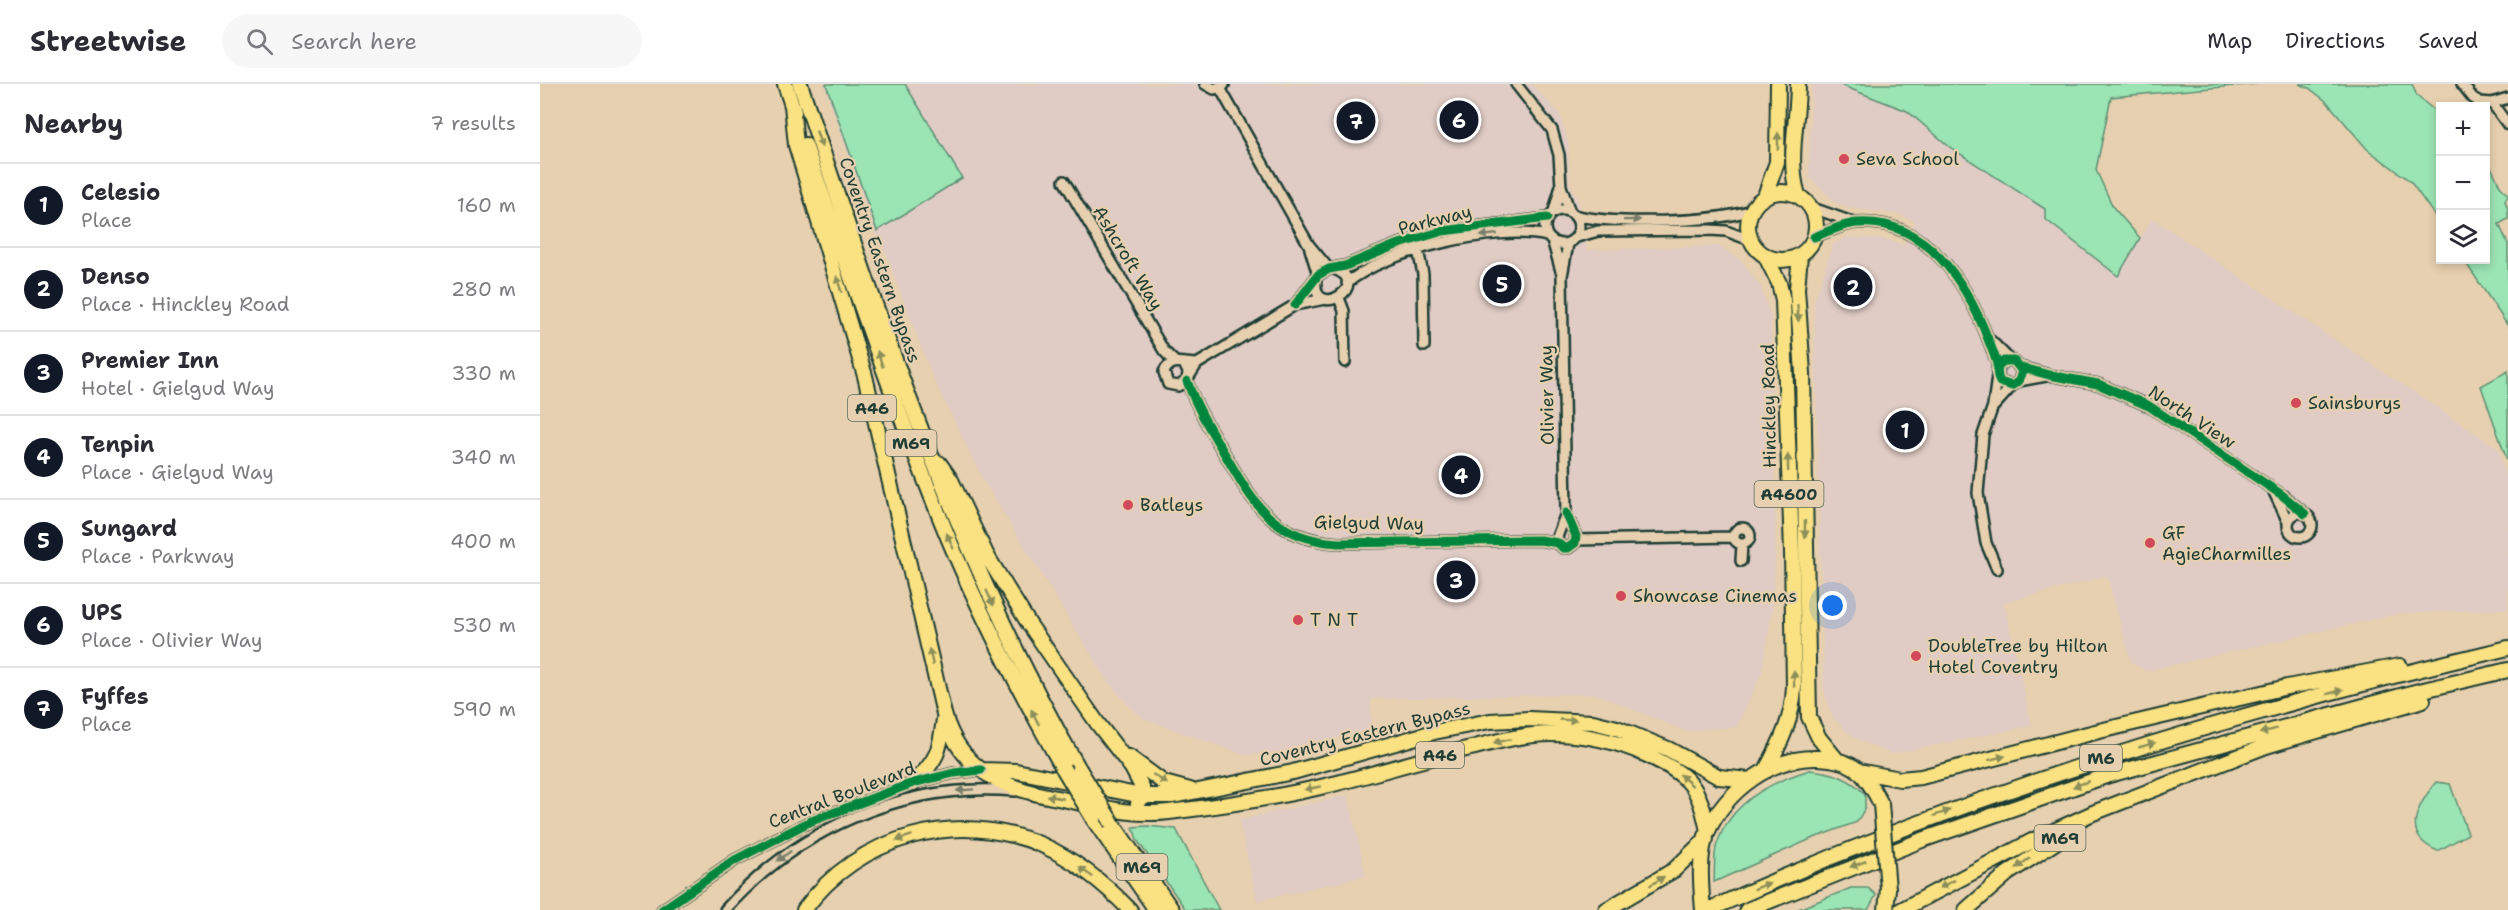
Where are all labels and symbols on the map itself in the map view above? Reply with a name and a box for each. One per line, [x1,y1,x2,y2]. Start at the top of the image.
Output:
pin: 6 [1440,98,1478,142]
pin: 7 [1336,99,1376,144]
one-way arrow [814,131,824,149]
one-way arrow [1773,132,1782,151]
place label: Seva School [1856,147,1959,171]
marker: Seva School [1837,152,1851,166]
street label: Coventry Eastern Bypass [833,154,927,366]
street label: Parkway [1396,199,1474,241]
street label: Ashcroft Way [1087,201,1169,315]
one-way arrow [1623,215,1642,225]
one-way arrow [1479,230,1498,240]
pin: 5 [1482,262,1522,306]
pin: 2 [1834,264,1872,310]
one-way arrow [834,275,843,293]
one-way arrow [1794,304,1803,323]
street label: Hinckley Road [1756,344,1782,468]
street label: Olivier Way [1534,345,1560,445]
one-way arrow [875,350,885,368]
street label: North View [2144,380,2241,454]
place label: Sainsburys [2308,391,2401,415]
road number: A46 [848,395,896,421]
marker: Sainsburys [2289,396,2303,410]
pin: 1 [1886,408,1924,452]
road number: M69 [886,430,937,456]
pin: 4 [1442,452,1480,498]
one-way arrow [1783,454,1793,473]
road number: A4600 [1754,481,1824,507]
place label: Batleys [1140,493,1203,517]
marker: Batleys [1121,498,1135,512]
street label: Gielgud Way [1314,510,1424,536]
one-way arrow [1801,520,1810,539]
place label: GF AgieCharmilles [2162,521,2291,566]
one-way arrow [945,532,955,550]
marker: GF AgieCharmilles [2143,536,2157,550]
pin: 3 [1436,558,1476,602]
place label: Showcase Cinemas [1633,584,1797,608]
one-way arrow [985,589,995,607]
marker: Showcase Cinemas [1614,589,1628,603]
your location [1818,591,1847,620]
place label: T N T [1310,608,1358,632]
marker: T N T [1291,613,1305,627]
place label: DoubleTree by Hilton Hotel Coventry [1928,634,2108,679]
one-way arrow [925,648,935,666]
marker: DoubleTree by Hilton Hotel Coventry [1909,649,1923,663]
one-way arrow [1789,669,1798,688]
one-way arrow [2326,686,2344,696]
street label: Coventry Eastern Bypass [1257,696,1473,772]
one-way arrow [1030,708,1040,726]
one-way arrow [1558,716,1577,725]
one-way arrow [2259,727,2277,737]
one-way arrow [1493,736,1512,746]
one-way arrow [2138,739,2156,749]
road number: A46 [1416,742,1464,768]
road number: M6 [2080,745,2122,771]
one-way arrow [1988,752,2006,762]
street label: Central Boulevard [765,756,919,834]
one-way arrow [1152,773,1168,784]
one-way arrow [1679,774,1694,787]
one-way arrow [2072,780,2090,790]
one-way arrow [1304,784,1323,793]
one-way arrow [955,785,974,795]
one-way arrow [1045,793,1064,802]
one-way arrow [1934,808,1952,818]
road number: M69 [2034,825,2086,851]
one-way arrow [895,834,913,843]
one-way arrow [776,850,792,862]
road number: M69 [1116,854,1168,880]
one-way arrow [2015,856,2030,868]
one-way arrow [1848,860,1866,870]
one-way arrow [1079,866,1095,878]
one-way arrow [1649,876,1665,887]
one-way arrow [1939,879,1956,889]
one-way arrow [1753,881,1771,891]

